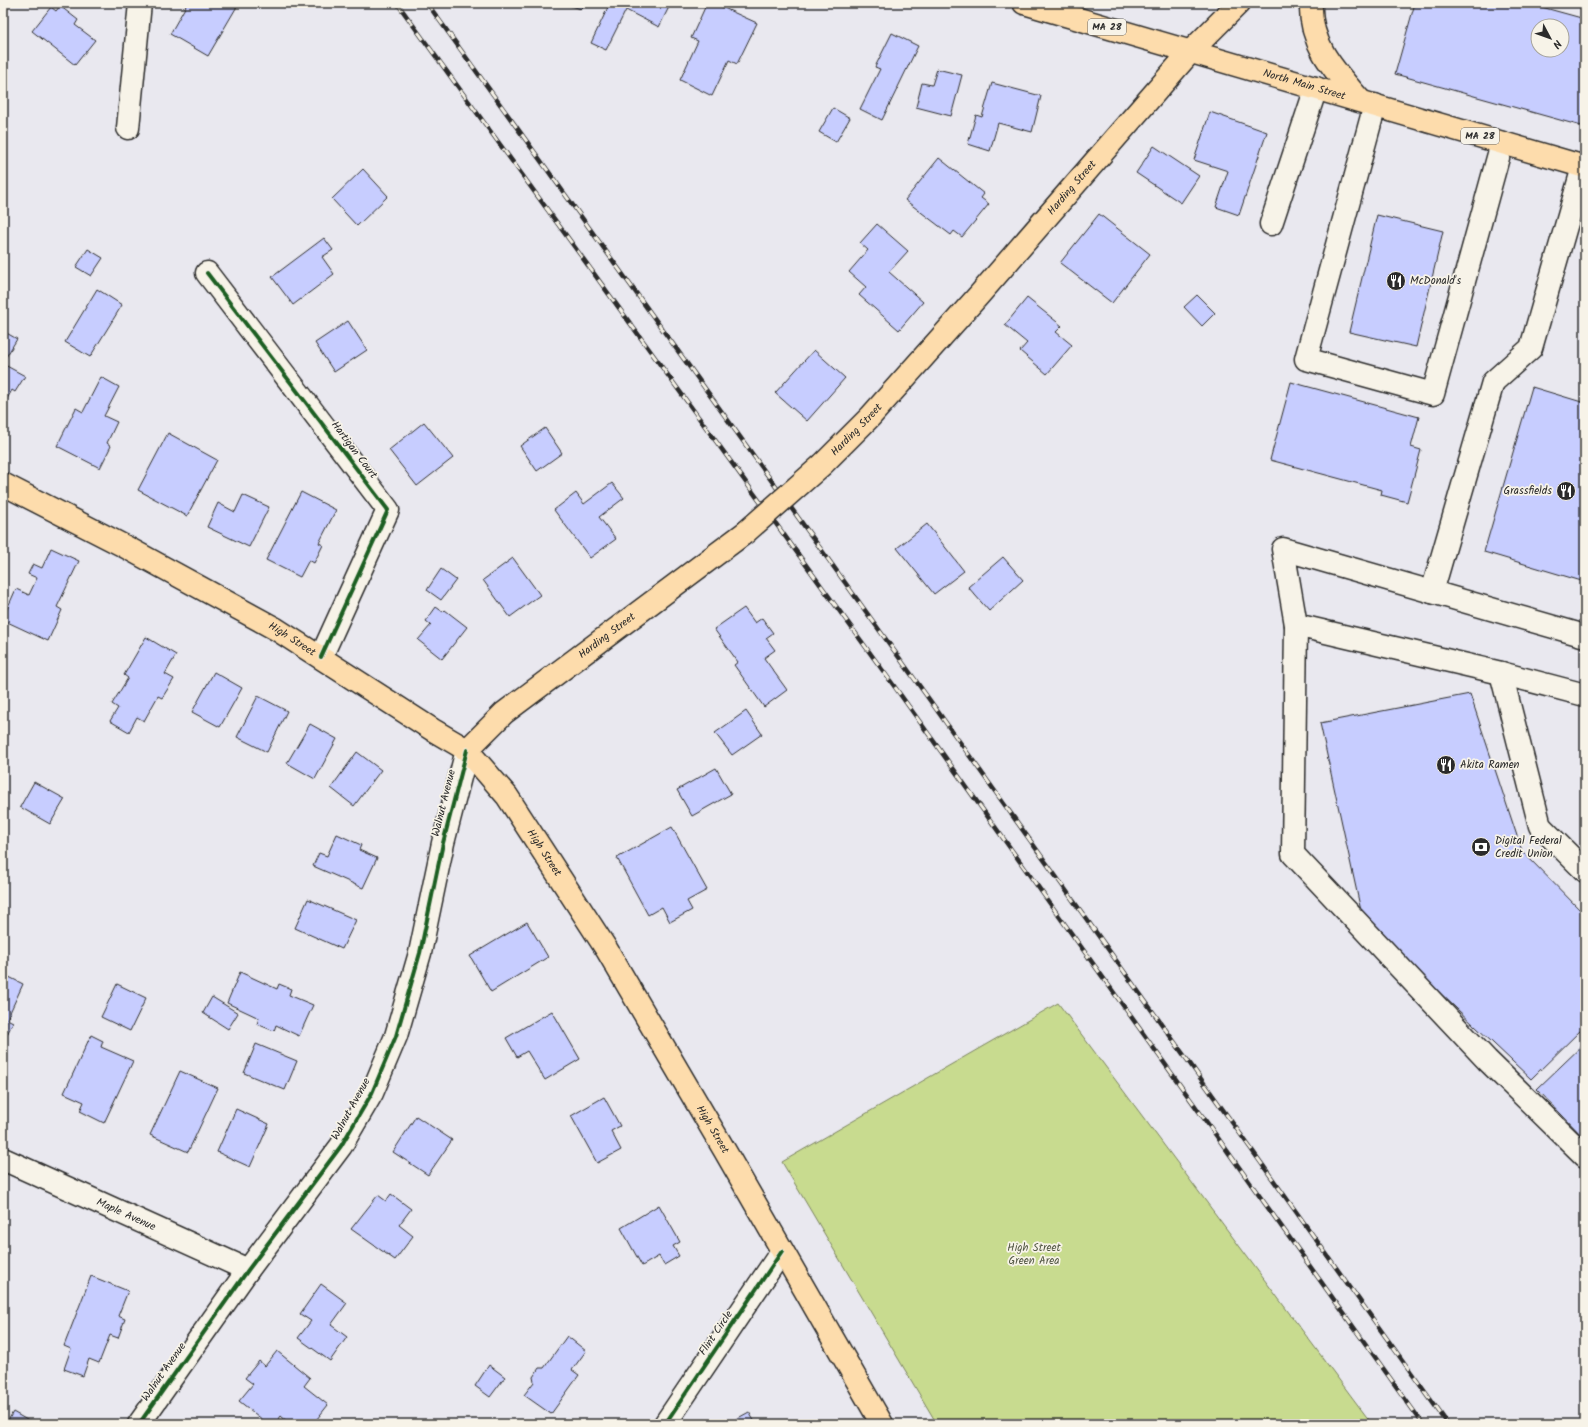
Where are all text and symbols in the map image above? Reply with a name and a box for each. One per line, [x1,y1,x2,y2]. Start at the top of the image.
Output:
north arrow [1530,18,1570,58]
road number: MA 28 [1088,19,1126,35]
text: N [1548,35,1566,52]
street label: North Main Street [1261,64,1348,106]
road number: MA 28 [1461,128,1499,144]
street label: Harding Street [1043,156,1102,219]
restaurant icon: McDonald's [1385,270,1407,292]
place label: McDonald's [1410,272,1461,290]
street label: Harding Street [827,399,887,460]
street label: Hartigan Court [326,417,382,483]
restaurant icon: Grassfields [1555,480,1577,502]
place label: Grassfields [1503,482,1552,500]
street label: Harding Street [575,608,640,663]
street label: High Street [265,617,320,662]
restaurant icon: Akita Ramen [1435,754,1457,776]
place label: Akita Ramen [1460,756,1520,774]
street label: Walnut Avenue [427,767,461,838]
street label: High Street [522,826,566,881]
place label: Digital Federal Credit Union [1495,832,1562,863]
bank icon: Digital Federal Credit Union [1470,836,1492,858]
street label: Walnut Avenue [326,1075,376,1143]
street label: High Street [691,1102,734,1158]
street label: Maple Avenue [93,1193,159,1236]
park label: High Street Green Area [1007,1239,1061,1270]
street label: Flint Circle [694,1307,738,1359]
street label: Walnut Avenue [137,1339,191,1405]

